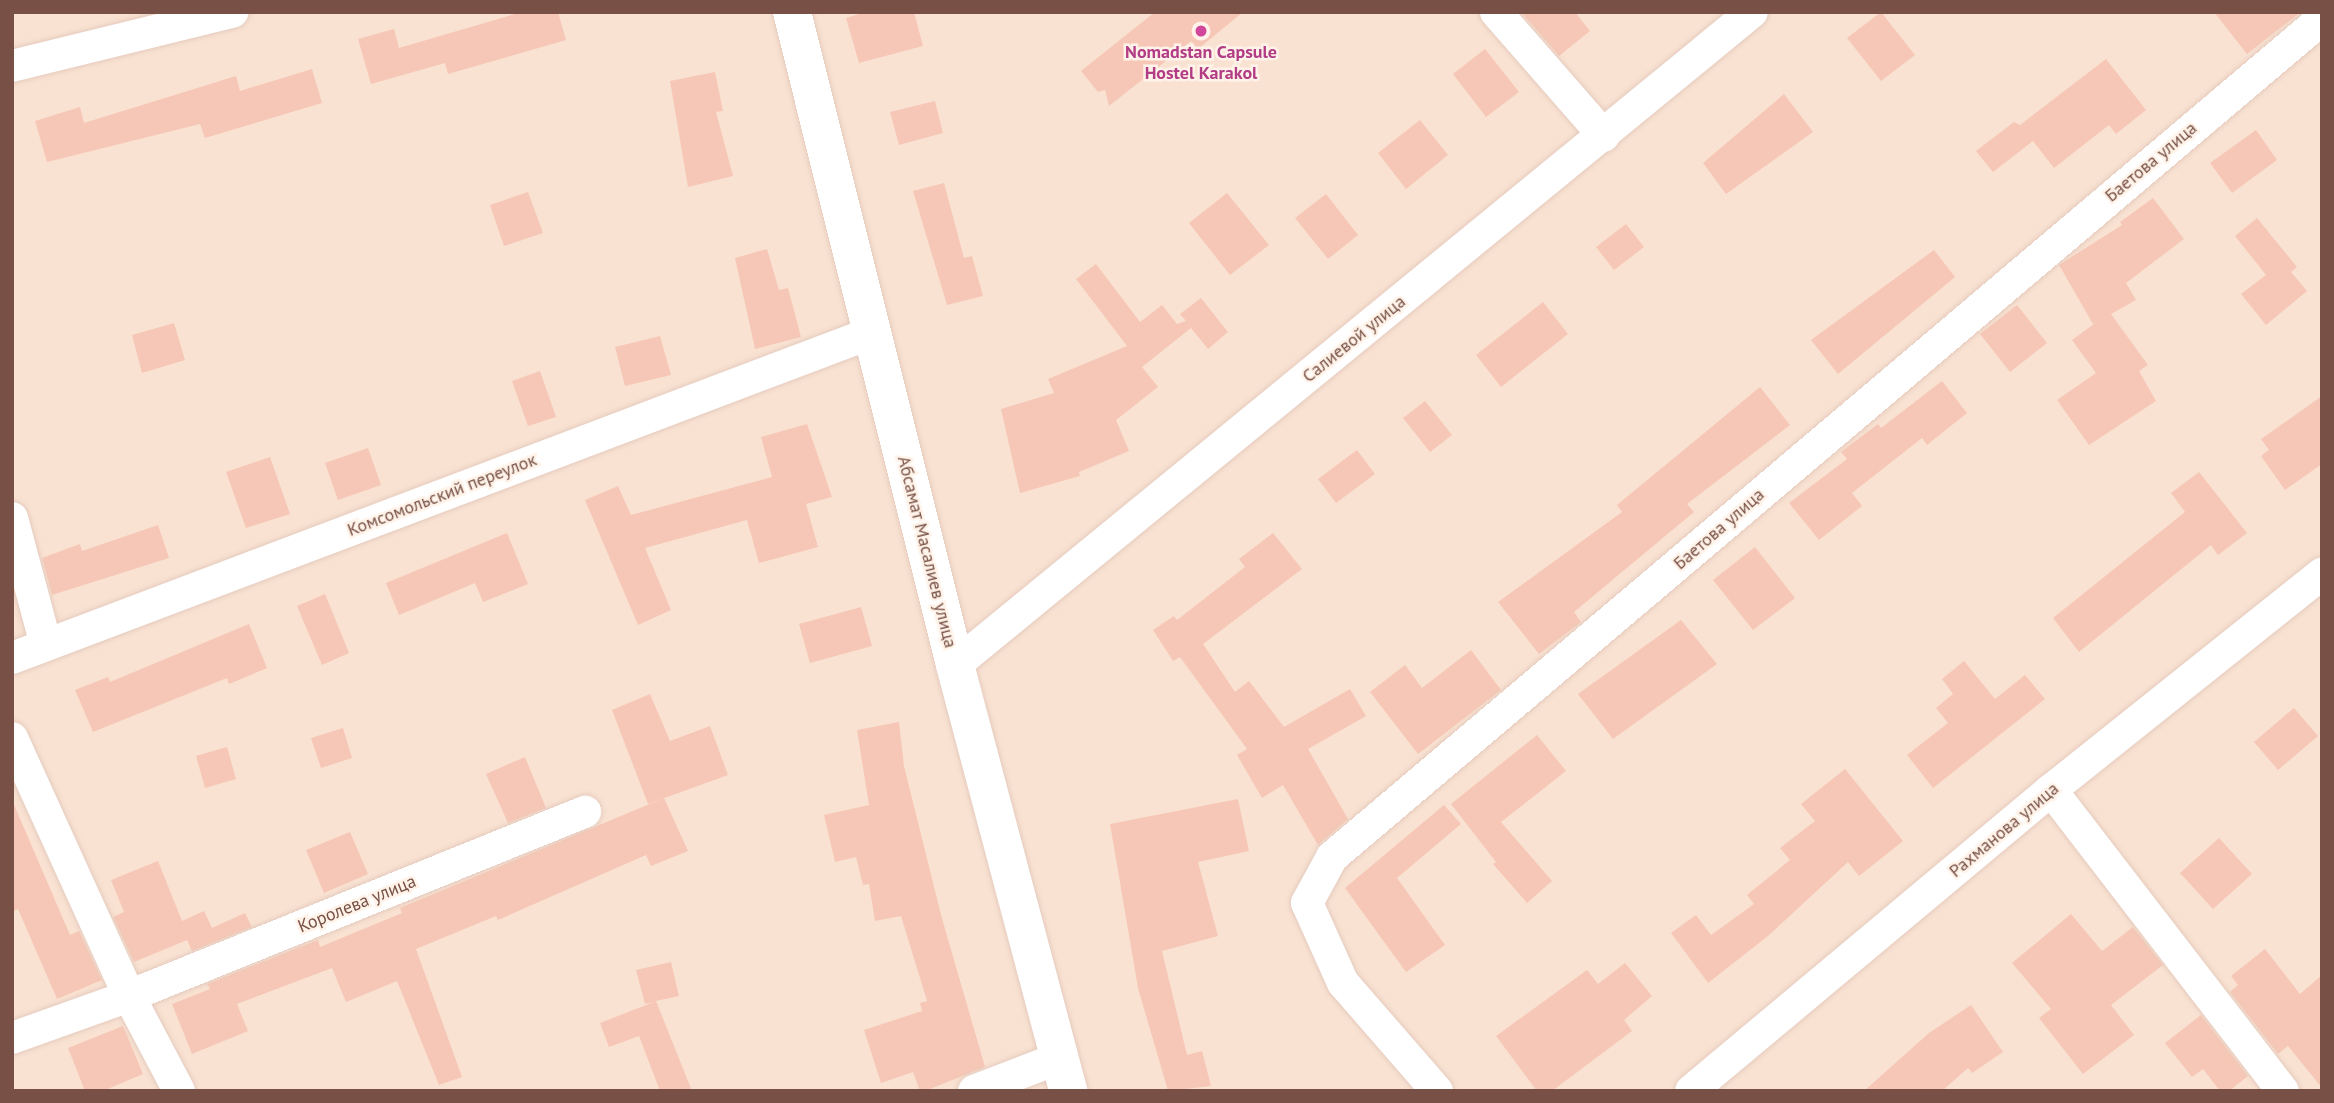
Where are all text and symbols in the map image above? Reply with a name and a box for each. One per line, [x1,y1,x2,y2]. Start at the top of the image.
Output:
marker: Nomadstan Capsule Hostel Karakol [1193,23,1209,39]
place label: Nomadstan Capsule Hostel Karakol [1125,42,1277,84]
street label: Баетова улица [2101,117,2201,207]
street label: Салиевой улица [1298,291,1410,387]
street label: Комсомольский переулок [344,449,540,541]
street label: Абсамат Масалиев улица [893,454,961,650]
street label: Баетова улица [1669,484,1769,574]
street label: Рахманова улица [1945,778,2063,882]
street label: Королева улица [295,870,419,938]

